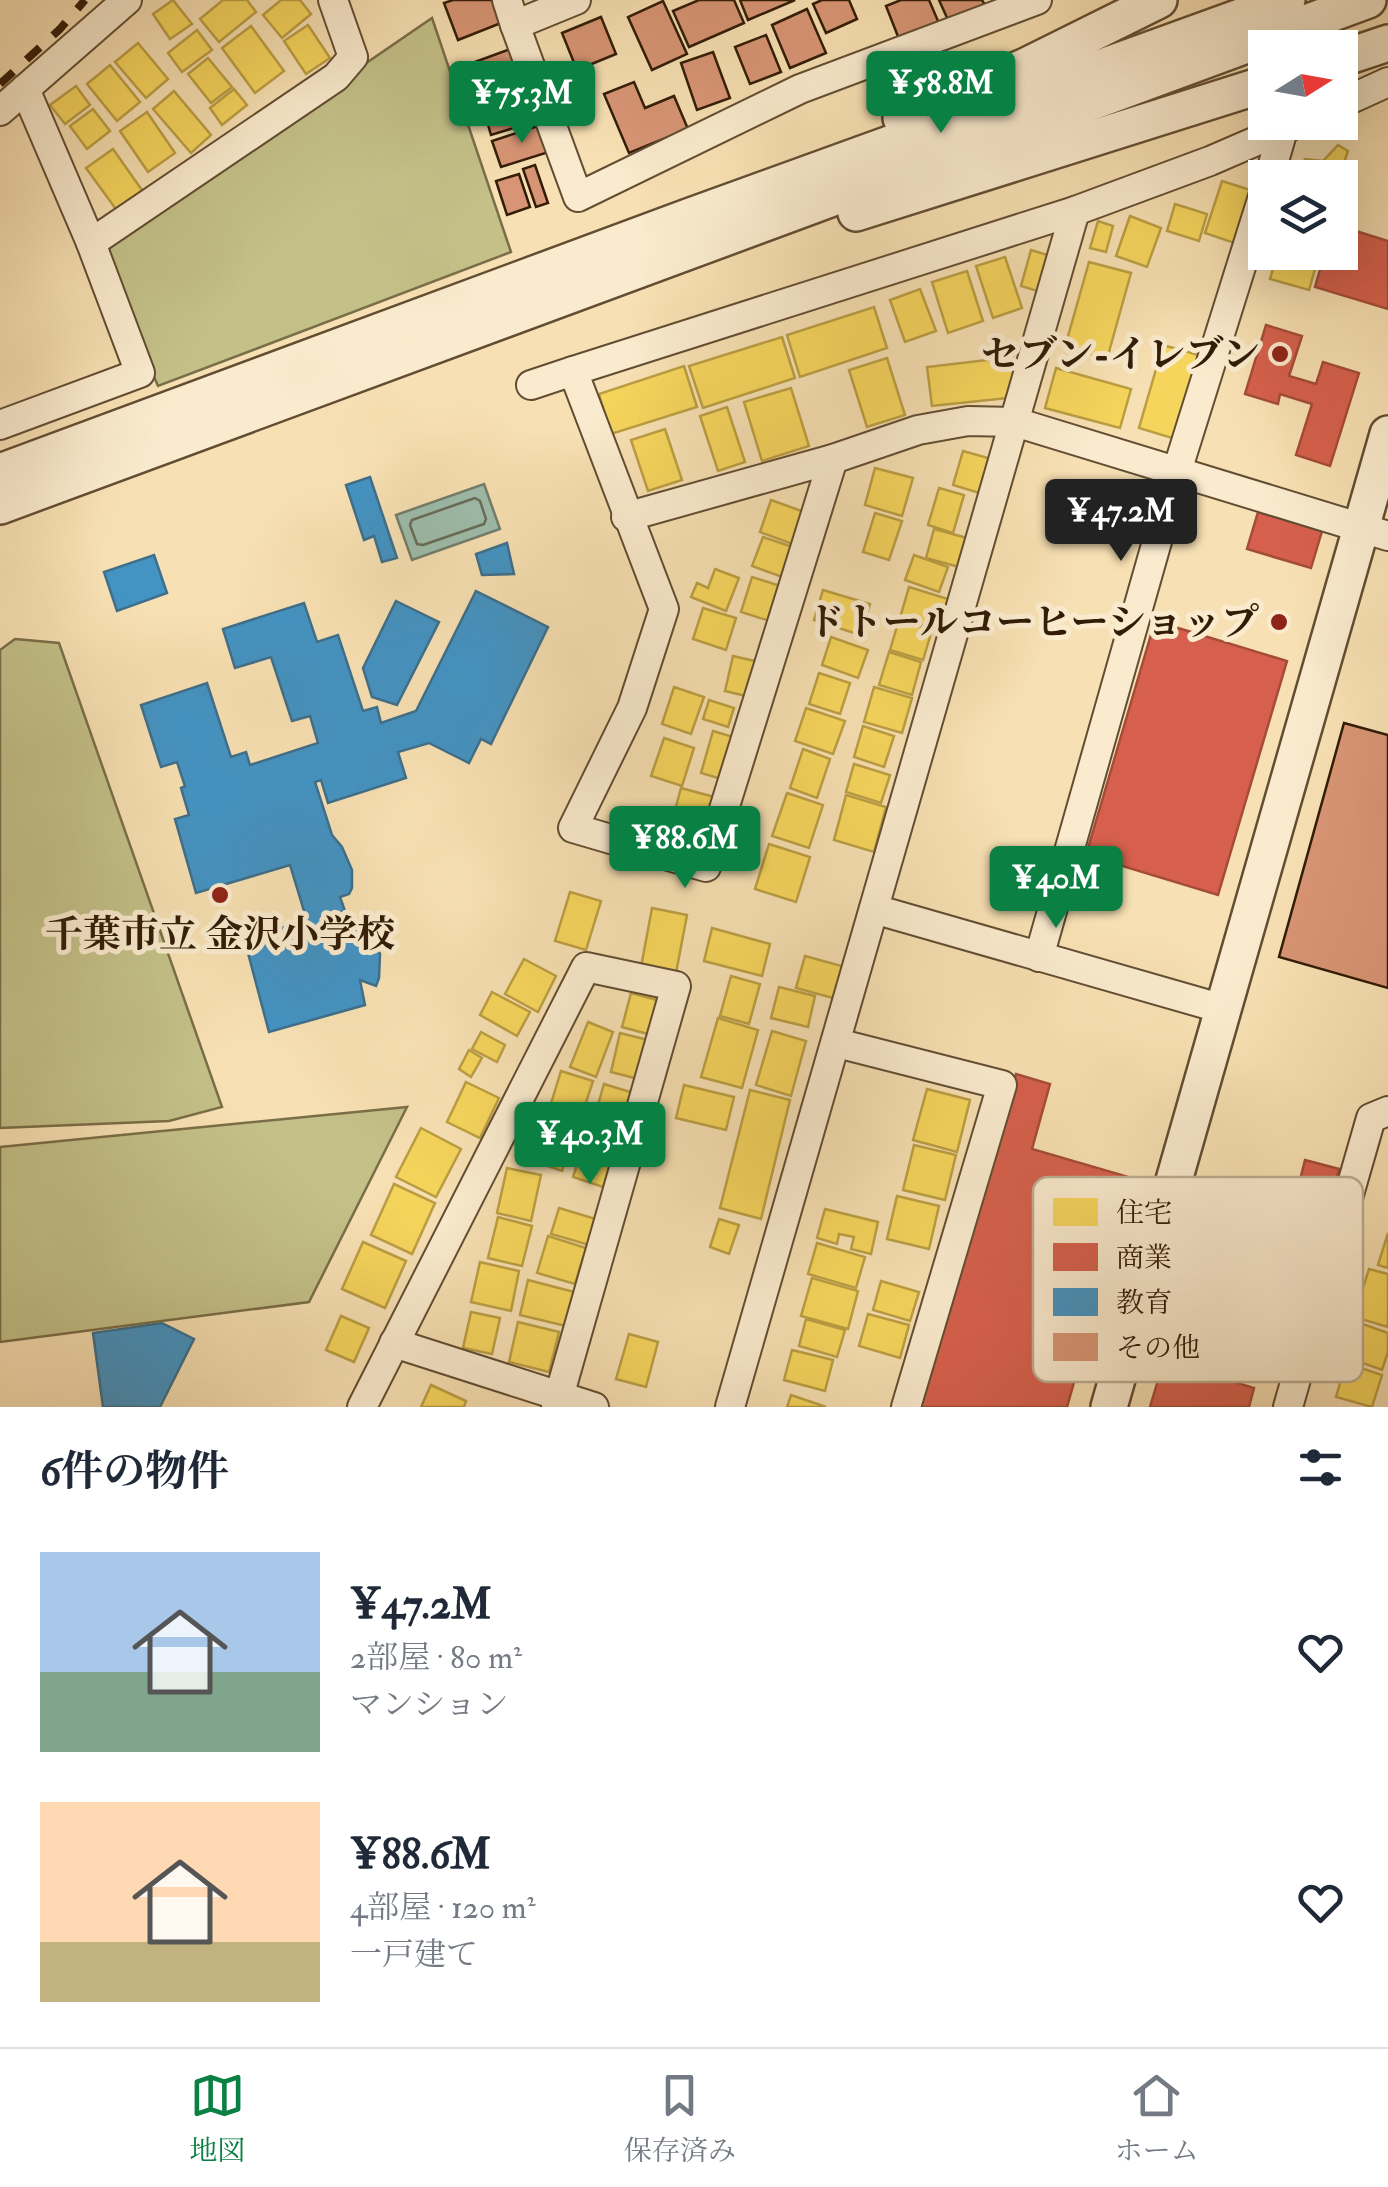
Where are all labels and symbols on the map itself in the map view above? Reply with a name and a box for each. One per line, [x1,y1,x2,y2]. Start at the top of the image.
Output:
north arrow [1248,30,1358,140]
pin: ¥58.8M [860,51,1022,136]
pin: ¥75.3M [441,61,603,146]
place label: セブン-イレブン [981,331,1260,379]
marker: セブン-イレブン [1269,343,1291,365]
pin: ¥47.2M [1040,479,1202,564]
place label: ドトールコーヒーショップ [807,599,1259,647]
marker: ドトールコーヒーショップ [1268,611,1290,633]
pin: ¥88.6M [604,806,766,891]
pin: ¥40M [997,846,1115,931]
marker: 千葉市立 金沢小学校 [209,884,231,906]
place label: 千葉市立 金沢小学校 [45,911,395,959]
pin: ¥40.3M [509,1102,671,1187]
legend [1033,1177,1363,1382]
text: 住宅 [1116,1196,1172,1231]
text: 商業 [1116,1241,1172,1276]
text: 教育 [1116,1286,1172,1321]
text: その他 [1116,1331,1200,1366]

